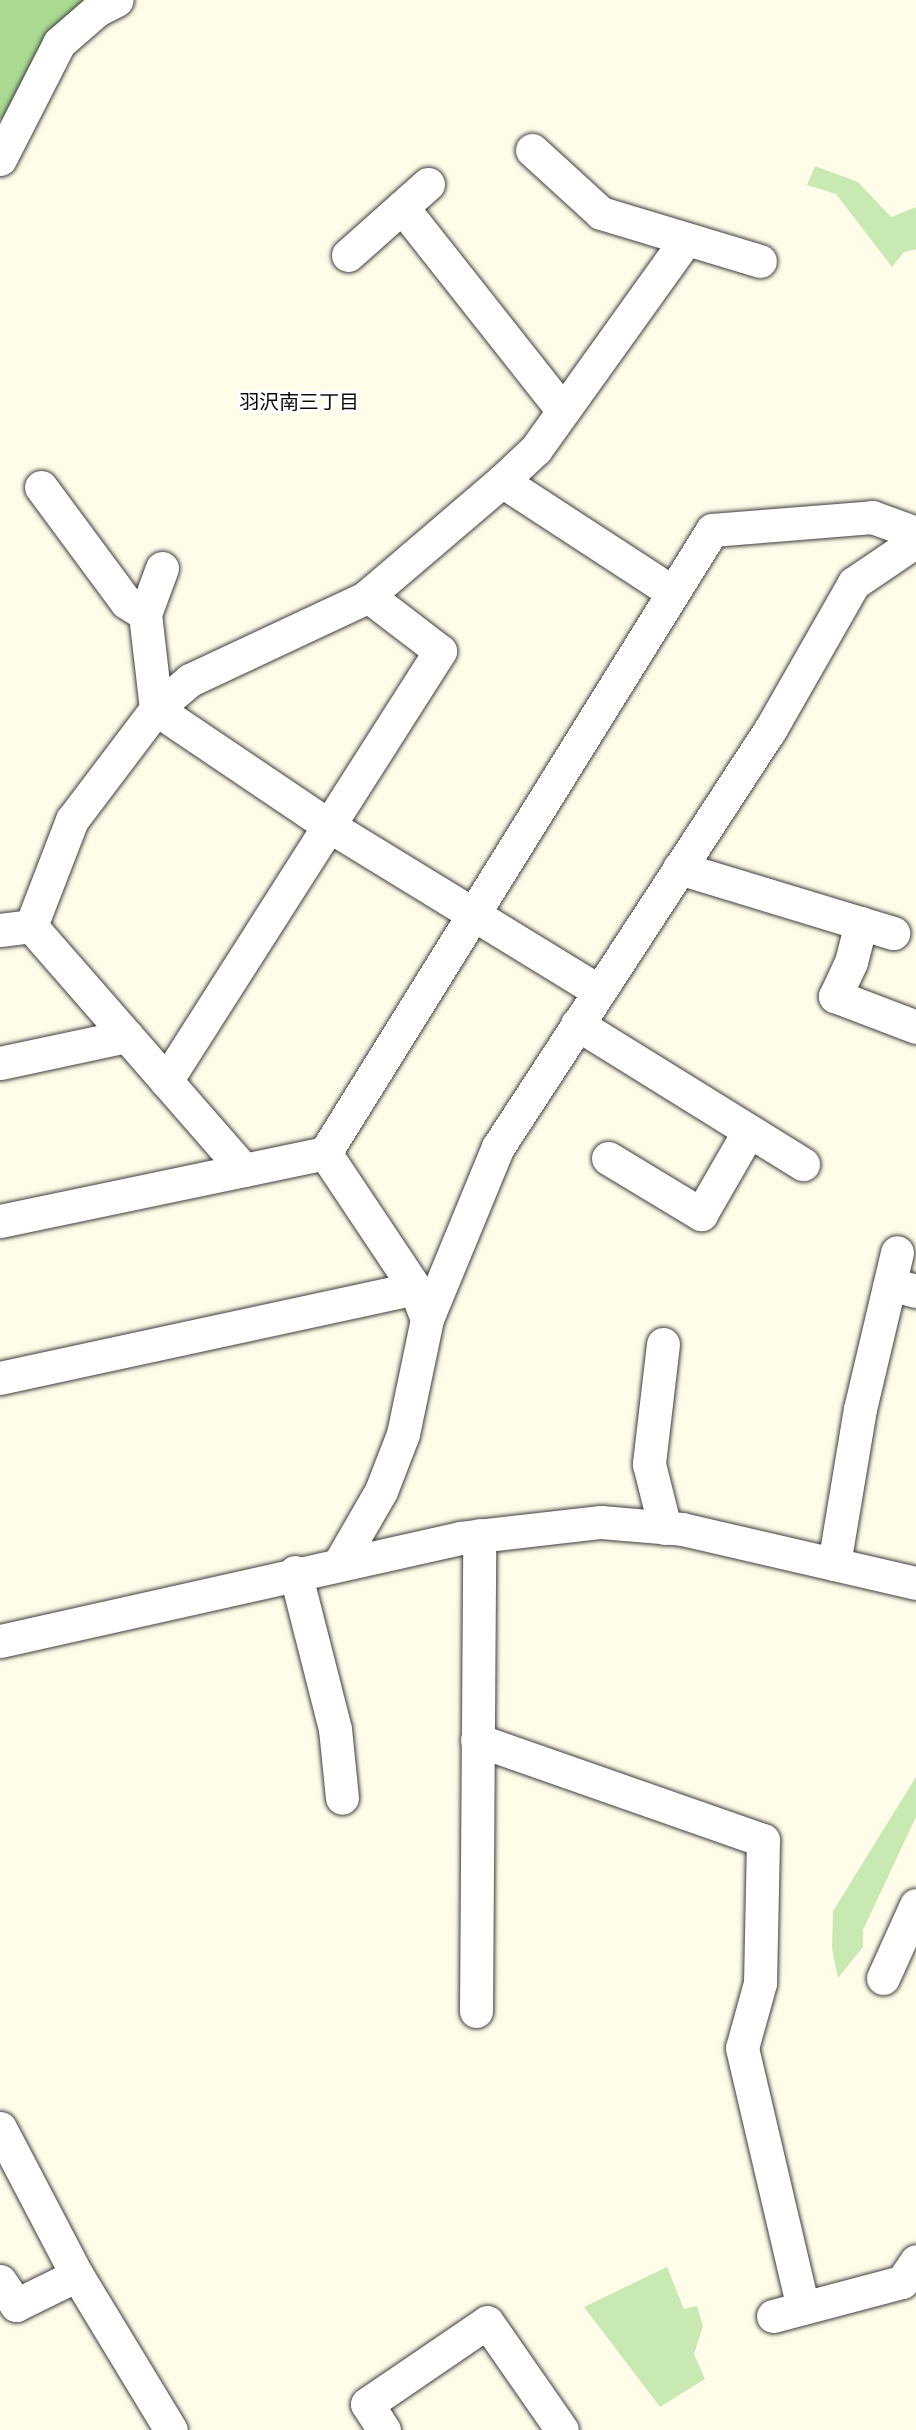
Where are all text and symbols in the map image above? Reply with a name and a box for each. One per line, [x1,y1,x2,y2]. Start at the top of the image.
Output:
district label: 羽沢南三丁目 [239,390,359,414]

